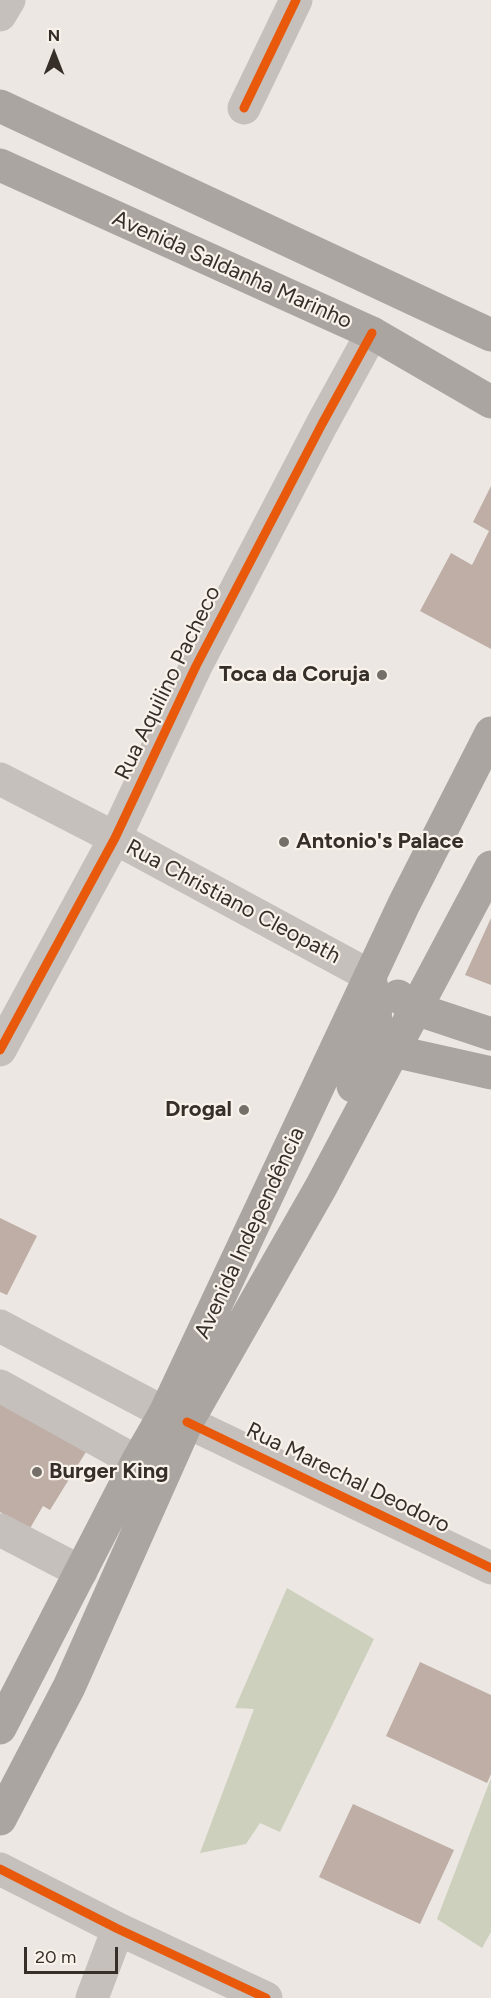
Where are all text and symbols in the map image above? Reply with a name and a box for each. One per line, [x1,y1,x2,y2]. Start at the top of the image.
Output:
north arrow [24,24,84,84]
text: N [48,26,60,45]
street label: Avenida Saldanha Marinho [108,205,356,335]
street label: Rua Aquilino Pacheco [110,582,226,784]
place label: Toca da Coruja [219,662,370,688]
marker: Toca da Coruja [375,668,389,682]
place label: Antonio's Palace [296,829,464,855]
street label: Rua Christiano Cleopath [121,834,345,970]
marker: Antonio's Palace [277,835,291,849]
place label: Drogal [165,1097,232,1123]
marker: Drogal [237,1103,251,1117]
street label: Avenida Independência [189,1123,311,1343]
street label: Rua Marechal Deodoro [242,1417,454,1539]
place label: Burger King [49,1459,168,1485]
marker: Burger King [30,1465,44,1479]
scale bar [27,1935,122,1973]
text: 20 m [35,1946,76,1968]

